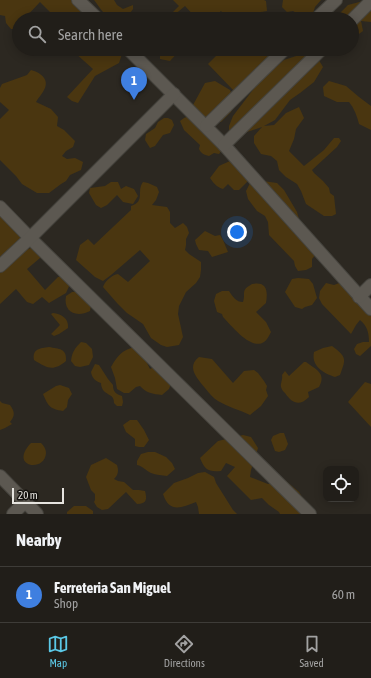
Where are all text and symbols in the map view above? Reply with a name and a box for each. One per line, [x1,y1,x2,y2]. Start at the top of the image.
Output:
search box [12,12,359,56]
icon: search [26,23,48,45]
text: Search here [58,26,123,43]
pin: 1 [121,67,147,100]
your location [227,222,247,242]
map controls [323,466,359,502]
button: locate [323,466,359,502]
scale bar [12,486,64,505]
text: 20 m [18,489,38,501]
text: Nearby [16,530,62,550]
text: Ferreteria San Miguel [54,579,171,596]
text: 1 [26,587,32,602]
text: 60 m [332,587,355,602]
text: Shop [54,596,78,611]
tab: Map [47,633,69,669]
tab: Directions [164,633,205,669]
tab: Saved [299,633,324,669]

